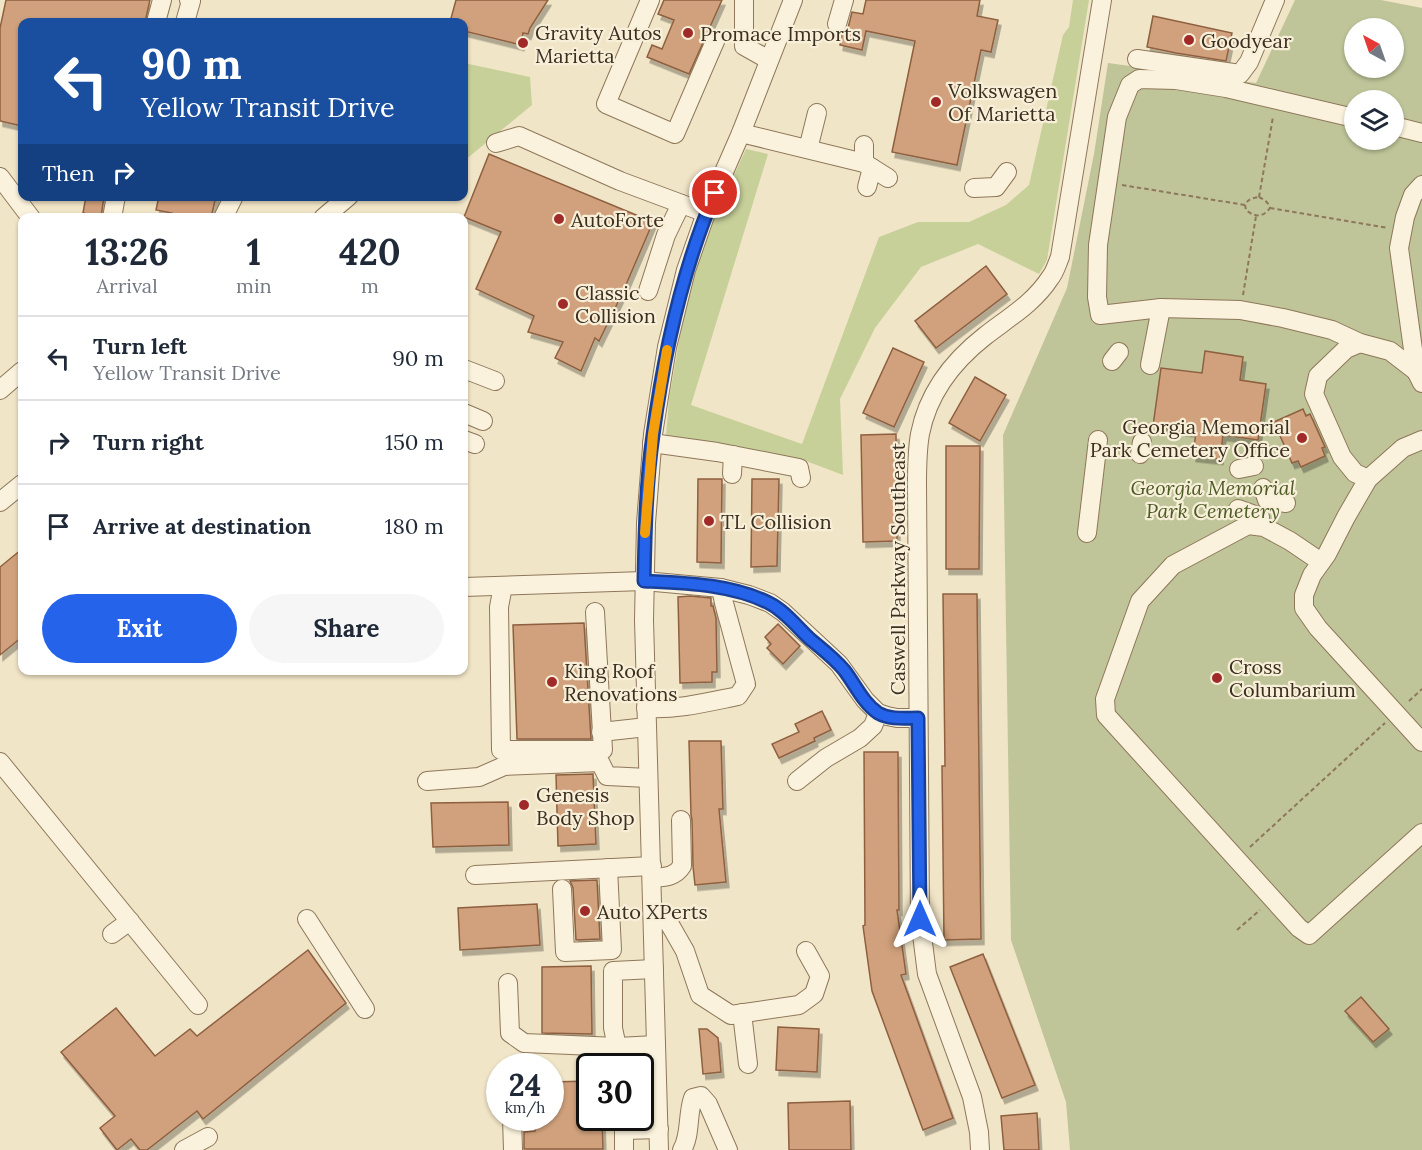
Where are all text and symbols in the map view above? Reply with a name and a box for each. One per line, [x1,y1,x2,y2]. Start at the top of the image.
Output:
north arrow [1344,18,1404,78]
map controls [1344,18,1404,150]
place label: Gravity Autos Marietta [535,20,662,68]
place label: Promace Imports [700,21,861,46]
marker: Promace Imports [681,26,695,40]
place label: Goodyear [1201,28,1292,53]
marker: Goodyear [1182,33,1196,47]
marker: Gravity Autos Marietta [516,36,530,50]
text: 90 m [141,37,242,91]
icon: left [42,42,120,120]
place label: Volkswagen Of Marietta [947,78,1058,126]
text: Yellow Transit Drive [141,90,395,124]
button: layers [1344,90,1404,150]
marker: Volkswagen Of Marietta [929,95,943,109]
icon: right [107,156,140,189]
text: Then [42,159,95,187]
pin [689,167,740,218]
icon: arrive [698,176,731,209]
place label: AutoForte [570,207,664,232]
marker: AutoForte [552,212,566,226]
text: 13:26 [85,229,169,275]
text: 1 [247,229,261,275]
text: 420 [339,229,401,275]
text: Arrival [96,273,158,298]
text: min [236,273,272,298]
text: m [361,273,379,298]
place label: Classic Collision [575,280,656,328]
marker: Classic Collision [556,297,570,311]
text: Turn left [93,332,187,360]
icon: left [42,342,75,375]
text: 90 m [392,344,444,372]
text: Yellow Transit Drive [93,360,281,385]
place label: Georgia Memorial Park Cemetery Office [1090,414,1290,462]
icon: right [42,426,75,459]
text: Turn right [93,428,204,456]
text: 150 m [385,428,444,456]
marker: Georgia Memorial Park Cemetery Office [1295,431,1309,445]
street label: Caswell Parkway Southeast [885,442,910,695]
park label: Georgia Memorial Park Cemetery [1131,475,1296,523]
place label: TL Collision [721,509,832,534]
icon: arrive [42,510,75,543]
text: Arrive at destination [93,512,311,540]
text: 180 m [385,512,444,540]
marker: TL Collision [702,514,716,528]
button: Exit [42,594,237,663]
button: Share [249,594,444,663]
place label: Cross Columbarium [1229,654,1356,702]
place label: King Roof Renovations [564,658,678,706]
marker: Cross Columbarium [1210,671,1224,685]
marker: King Roof Renovations [545,675,559,689]
place label: Genesis Body Shop [536,782,635,830]
marker: Genesis Body Shop [517,798,531,812]
position arrow [888,887,952,951]
place label: Auto XPerts [596,899,708,924]
marker: Auto XPerts [578,904,592,918]
speed limit sign: 30 [576,1053,654,1131]
text: 24 [509,1066,541,1104]
text: km/h [505,1098,545,1117]

